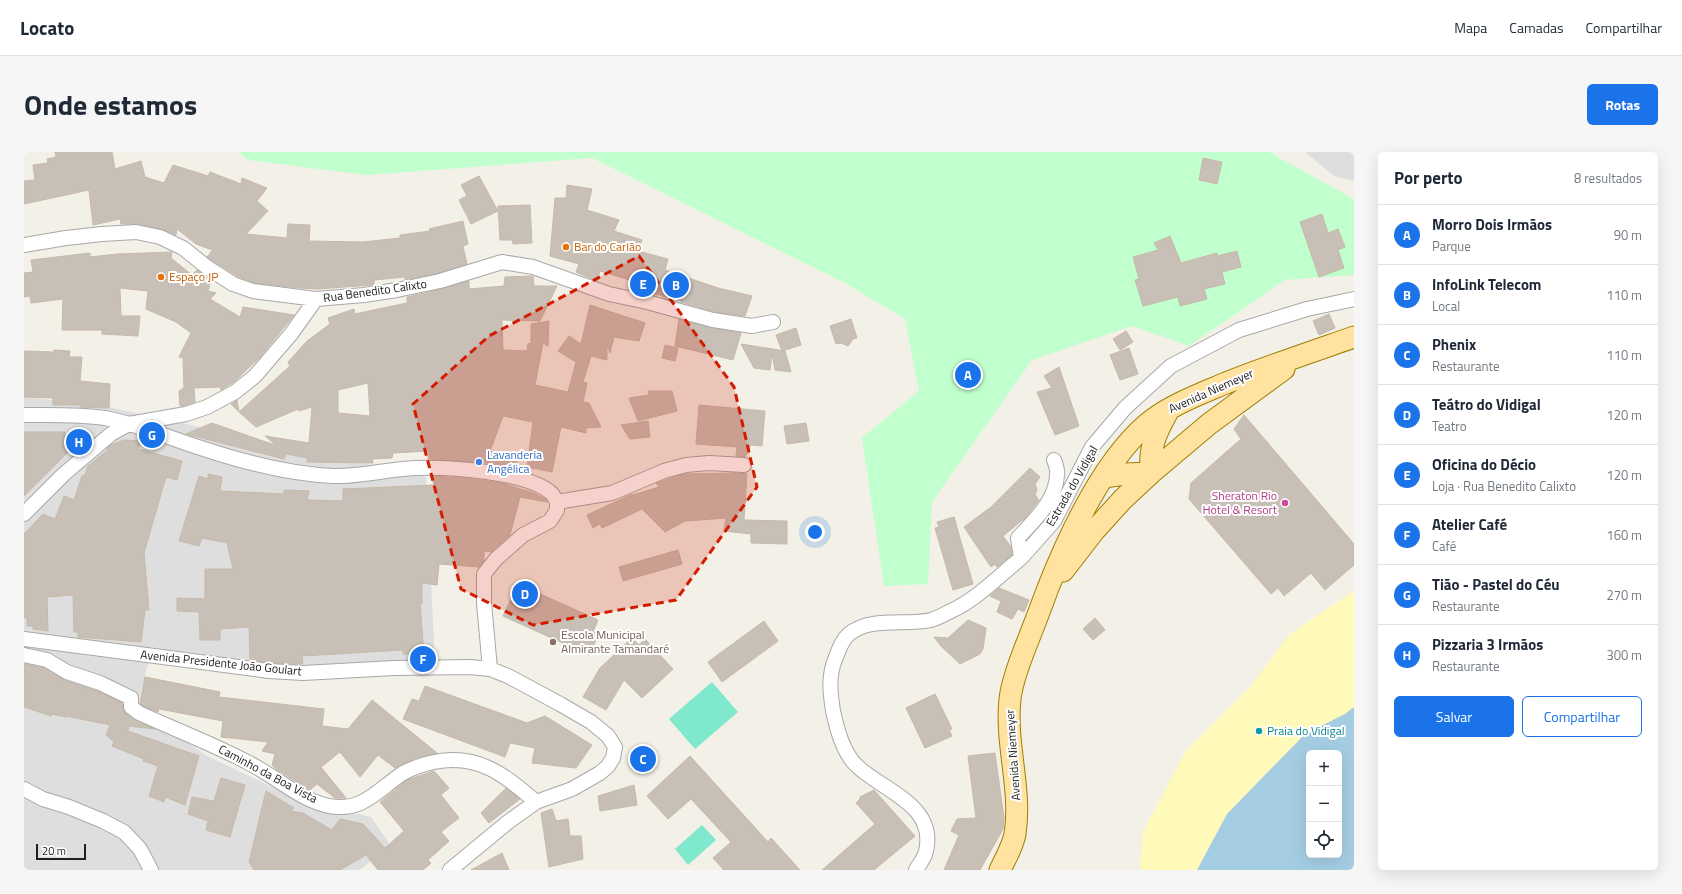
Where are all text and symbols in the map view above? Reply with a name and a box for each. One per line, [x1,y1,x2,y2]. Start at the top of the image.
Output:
text: Locato [20,13,74,42]
text: Mapa [1454,17,1487,38]
text: Camadas [1509,17,1564,38]
text: Compartilhar [1586,17,1662,38]
text: Onde estamos [24,83,197,126]
button: Rotas [1587,84,1658,125]
text: Por perto [1394,165,1463,191]
text: 8 resultados [1574,168,1642,188]
text: Morro Dois Irmãos [1432,213,1552,236]
text: A [1403,225,1411,245]
text: 90 m [1614,225,1642,245]
text: Parque [1432,236,1471,256]
place label: Bar do Carlão [574,237,641,256]
marker: Bar do Carlão [561,242,571,252]
place label: Espaço JP [169,267,218,286]
pin: E [630,269,656,299]
pin: B [663,270,689,300]
marker: Espaço JP [156,272,166,282]
text: InfoLink Telecom [1432,273,1541,296]
street label: Rua Benedito Calixto [322,274,428,307]
text: B [1403,285,1411,305]
text: 110 m [1606,285,1642,305]
text: Local [1432,296,1460,316]
text: Phenix [1432,333,1476,356]
text: C [1403,345,1411,365]
text: 110 m [1606,345,1642,365]
text: Restaurante [1432,356,1500,376]
pin: A [955,360,981,390]
street label: Avenida Niemeyer [1165,363,1256,418]
text: Teátro do Vidigal [1432,393,1541,416]
text: D [1403,405,1411,425]
text: 120 m [1606,405,1642,425]
text: Teatro [1432,416,1467,436]
pin: G [139,420,165,450]
pin: H [66,427,92,457]
street label: Estrada do Vidigal [1041,442,1102,530]
place label: Lavanderia Angélica [487,445,542,478]
text: Oficina do Décio [1432,453,1536,476]
marker: Lavanderia Angélica [474,457,484,467]
text: E [1403,465,1411,485]
text: 120 m [1606,465,1642,485]
text: Loja · Rua Benedito Calixto [1432,476,1576,496]
place label: Sheraton Rio Hotel & Resort [1202,486,1278,519]
marker: Sheraton Rio Hotel & Resort [1280,498,1290,508]
text: Atelier Café [1432,513,1507,536]
your location [805,522,825,542]
text: F [1404,525,1410,545]
text: 160 m [1606,525,1642,545]
text: Café [1432,536,1456,556]
text: Tião - Pastel do Céu [1432,573,1560,596]
pin: D [512,579,538,609]
text: G [1403,585,1411,605]
text: 270 m [1606,585,1642,605]
text: Restaurante [1432,596,1500,616]
place label: Escola Municipal Almirante Tamandaré [561,625,669,658]
text: Pizzaria 3 Irmãos [1432,633,1543,656]
marker: Escola Municipal Almirante Tamandaré [548,637,558,647]
pin: F [410,644,436,674]
street label: Avenida Presidente João Goulart [140,645,303,680]
text: H [1403,645,1411,665]
text: 300 m [1606,645,1642,665]
text: Restaurante [1432,656,1500,676]
button: Salvar [1394,696,1514,737]
button: Compartilhar [1522,696,1642,737]
street label: Avenida Niemeyer [1000,709,1025,801]
place label: Praia do Vidigal [1267,721,1344,740]
marker: Praia do Vidigal [1254,726,1264,736]
street label: Caminho da Boa Vista [215,739,321,808]
pin: C [630,744,656,774]
map controls [1306,750,1342,858]
button: + [1306,750,1342,786]
button: − [1306,786,1342,822]
button: locate [1306,822,1342,858]
scale bar [36,842,86,861]
text: 20 m [42,843,66,859]

